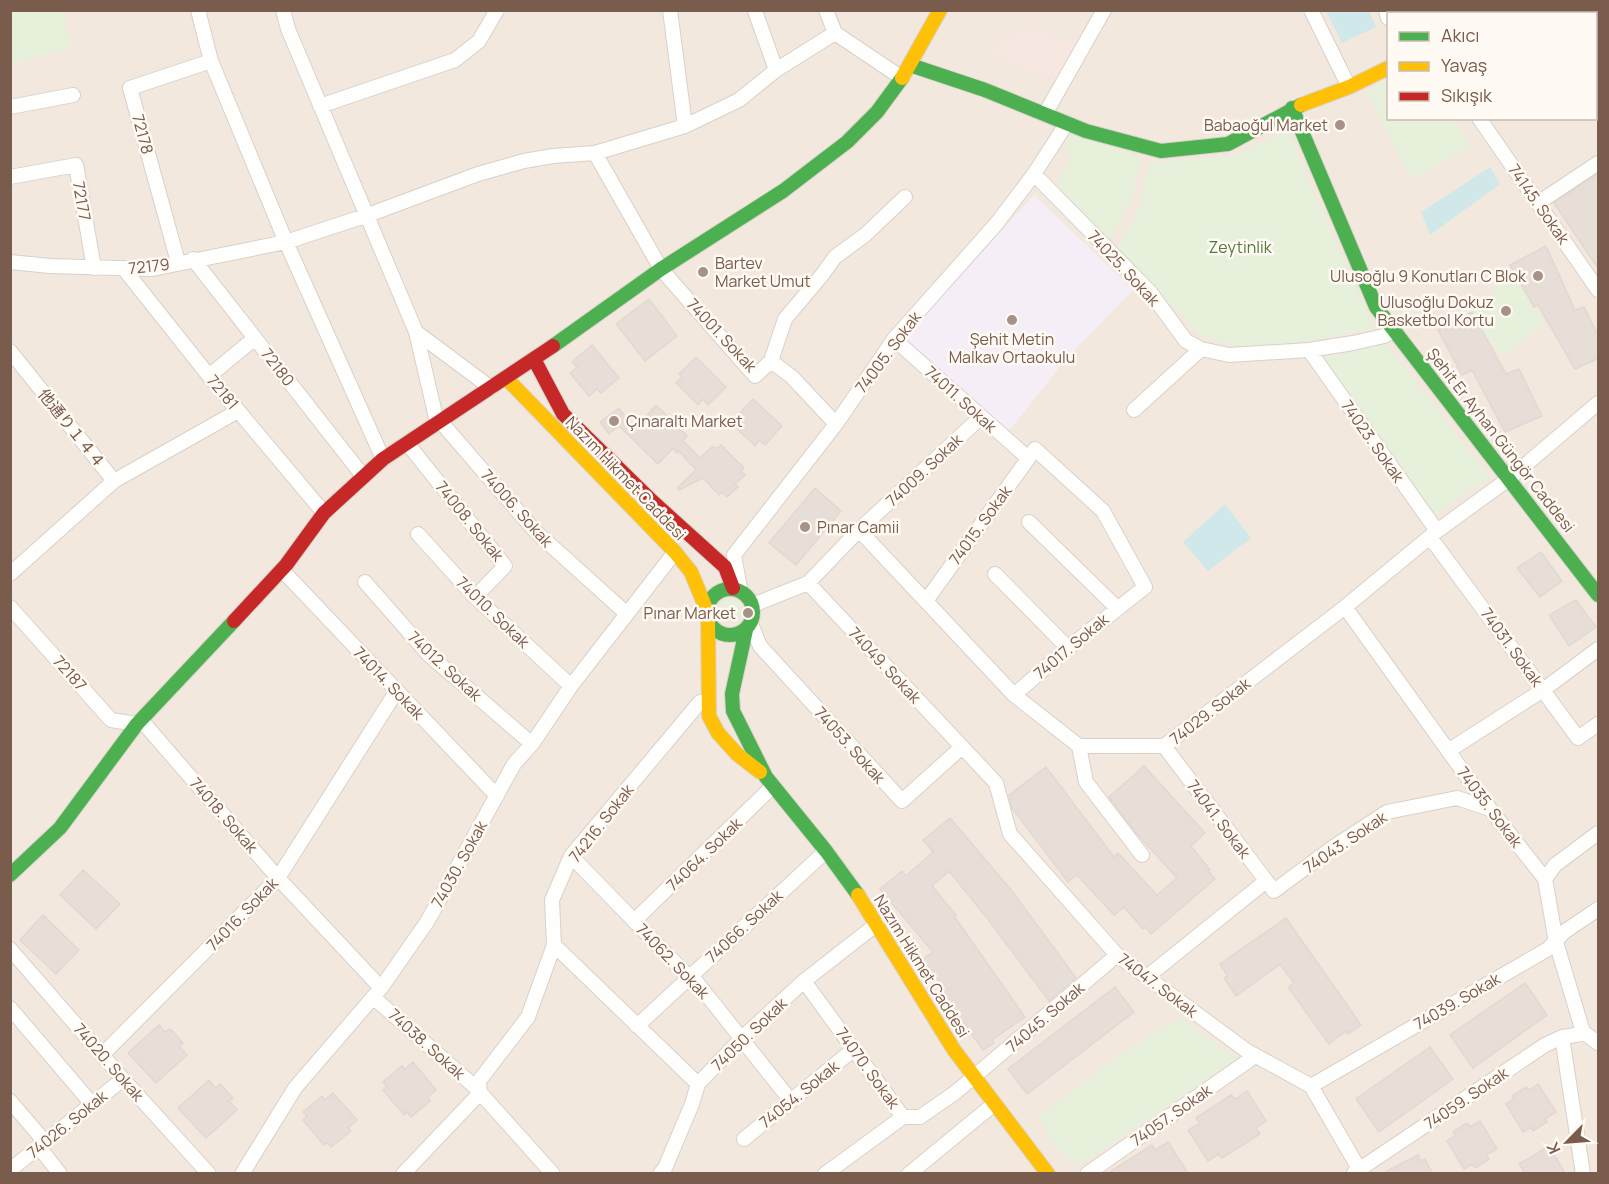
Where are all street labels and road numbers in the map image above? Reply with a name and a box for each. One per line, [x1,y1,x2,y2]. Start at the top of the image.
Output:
street label: 72178 [127,111,159,157]
street label: 74145. Sokak [1503,160,1575,249]
street label: 72177 [68,179,96,223]
street label: 74025. Sokak [1083,225,1166,311]
street label: 72179 [127,253,171,279]
street label: 74001. Sokak [682,293,763,377]
street label: 74005. Sokak [850,306,927,397]
street label: Şehit Er Ayhan Güngör Caddesi [1422,343,1580,537]
street label: 72180 [256,344,300,390]
street label: 74011. Sokak [920,361,1003,438]
street label: 72181 [202,370,244,414]
street label: 他通り１４４ [33,384,111,472]
street label: 74023. Sokak [1336,395,1410,487]
street label: Nazım Hikmet Caddesi [561,411,691,545]
street label: 74009. Sokak [881,428,968,511]
street label: 74006. Sokak [476,464,559,552]
street label: 74008. Sokak [431,476,510,566]
street label: 74015. Sokak [944,480,1017,569]
street label: 74010. Sokak [452,571,535,653]
street label: 74031. Sokak [1476,603,1549,692]
street label: 74017. Sokak [1029,608,1114,684]
street label: 74049. Sokak [844,622,927,709]
street label: 74012. Sokak [403,626,487,707]
street label: 74014. Sokak [349,642,430,725]
street label: 72187 [48,651,92,695]
street label: 74029. Sokak [1165,672,1256,749]
street label: 74053. Sokak [810,702,891,789]
street label: 74035. Sokak [1452,762,1528,853]
street label: 74018. Sokak [185,773,264,858]
street label: 74041. Sokak [1182,775,1256,864]
street label: 74216. Sokak [564,779,639,867]
street label: 74043. Sokak [1299,805,1392,878]
street label: 74064. Sokak [661,812,747,896]
street label: 74030. Sokak [426,816,493,912]
street label: 74016. Sokak [201,872,283,955]
street label: 74066. Sokak [701,884,788,967]
street label: Nazım Hikmet Caddesi [869,890,975,1042]
street label: 74062. Sokak [631,918,715,1004]
street label: 74047. Sokak [1114,948,1203,1023]
street label: 74039. Sokak [1410,967,1505,1035]
street label: 74045. Sokak [1001,976,1089,1057]
street label: 74050. Sokak [706,992,792,1076]
street label: 74038. Sokak [384,1004,471,1085]
street label: 74020. Sokak [69,1018,150,1107]
street label: 74070. Sokak [831,1023,906,1114]
street label: 74054. Sokak [755,1054,844,1133]
street label: 74059. Sokak [1420,1061,1513,1134]
street label: 74057. Sokak [1126,1078,1217,1151]
street label: 74026. Sokak [22,1084,112,1163]

